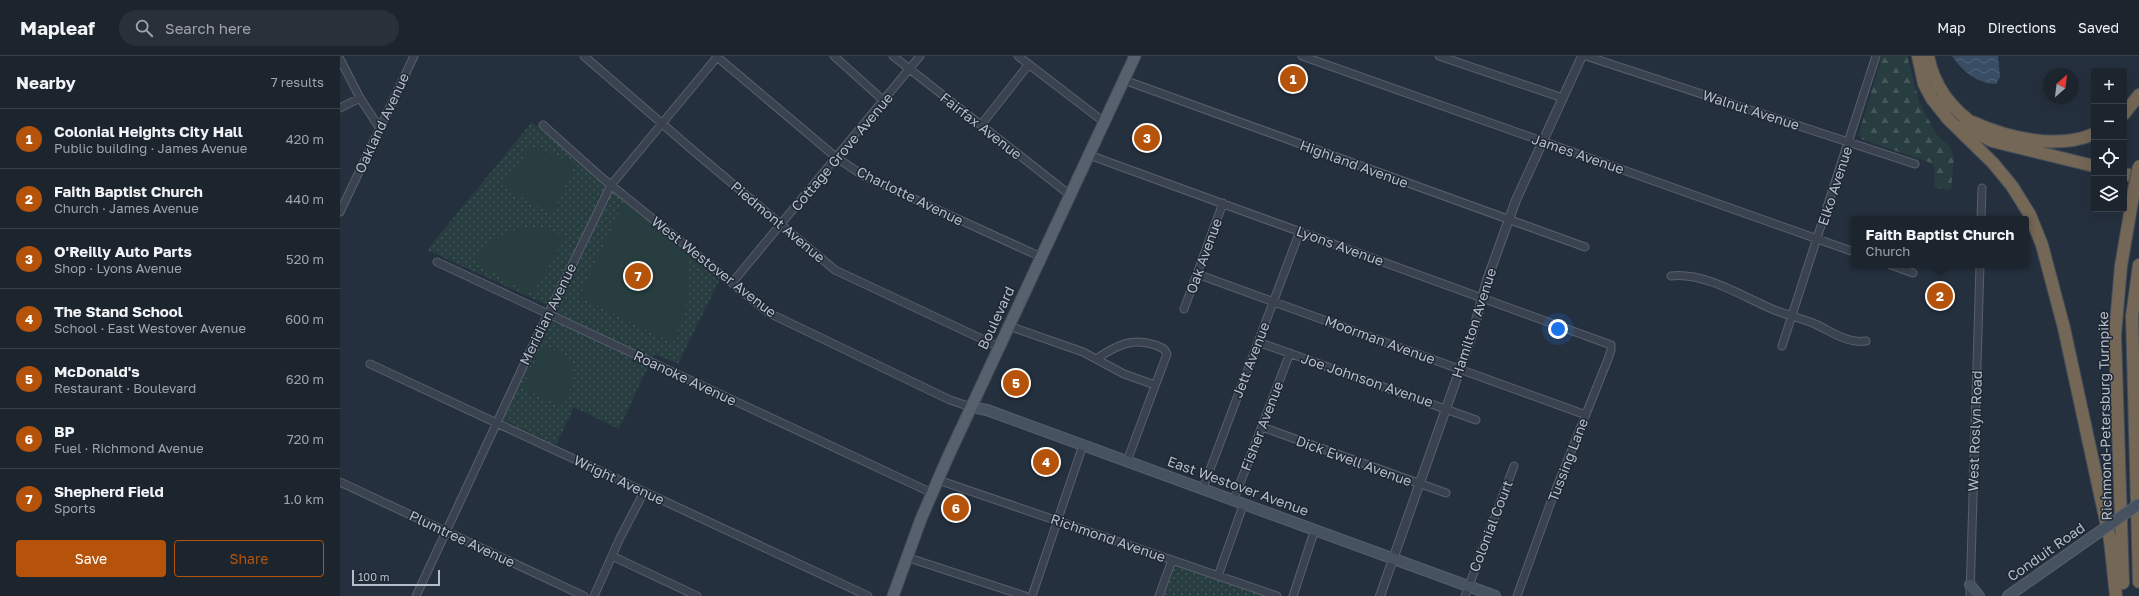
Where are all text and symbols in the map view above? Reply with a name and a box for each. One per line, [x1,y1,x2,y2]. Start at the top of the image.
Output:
search box [119,10,399,46]
text: Mapleaf [20,16,95,39]
icon: search [133,17,155,39]
text: Search here [165,19,251,37]
text: Map [1937,19,1966,36]
text: Directions [1988,19,2056,36]
text: Saved [2078,19,2119,36]
pin: 1 [1280,64,1306,94]
north arrow [2043,68,2079,104]
map controls [2091,68,2127,212]
button: + [2091,68,2127,104]
street label: Oakland Avenue [351,70,412,176]
text: Nearby [16,72,76,93]
text: 7 results [271,74,324,90]
street label: Walnut Avenue [1701,86,1802,133]
street label: Fairfax Avenue [937,88,1025,163]
street label: Cottage Grove Avenue [787,89,896,214]
button: − [2091,104,2127,140]
text: Colonial Heights City Hall [54,122,243,140]
pin: 3 [1134,123,1160,153]
street label: James Avenue [1530,130,1627,177]
text: 1 [26,131,32,147]
text: 420 m [286,131,324,147]
street label: Highland Avenue [1298,136,1411,191]
text: Public building · James Avenue [54,140,247,156]
button: locate [2091,140,2127,176]
street label: Elko Avenue [1814,144,1855,227]
street label: Charlotte Avenue [854,162,966,229]
button: layers [2091,176,2127,212]
street label: Piedmont Avenue [728,177,829,266]
text: Faith Baptist Church [54,182,203,200]
text: 2 [25,191,33,207]
text: 440 m [285,191,324,207]
text: Church · James Avenue [54,200,199,216]
street label: West Westover Avenue [649,213,780,321]
street label: Oak Avenue [1182,216,1225,296]
popup [1851,216,2029,268]
street label: Lyons Avenue [1294,222,1386,269]
text: Faith Baptist Church [1866,225,2014,243]
text: O'Reilly Auto Parts [54,242,192,260]
text: Church [1866,243,1910,259]
text: 3 [25,251,33,267]
text: 520 m [286,251,324,267]
text: Shop · Lyons Avenue [54,260,182,276]
street label: Meridian Avenue [516,260,580,367]
pin: 7 [625,261,651,291]
street label: Hamilton Avenue [1448,266,1499,380]
pin: 2 [1927,281,1953,311]
street label: Boulevard [974,284,1018,352]
text: The Stand School [54,302,183,320]
text: 4 [25,311,33,327]
text: 600 m [285,311,324,327]
street label: Richmond-Petersburg Turnpike [2094,311,2115,521]
street label: Moorman Avenue [1323,312,1438,367]
street label: Jett Avenue [1228,319,1273,400]
your location [1548,319,1568,339]
text: School · East Westover Avenue [54,320,246,336]
street label: Roanoke Avenue [631,346,739,409]
street label: Joe Johnson Avenue [1299,349,1435,410]
text: McDonald's [54,362,140,380]
pin: 5 [1003,368,1029,398]
street label: West Roslyn Road [1964,370,1985,492]
text: 5 [25,371,33,387]
text: 620 m [286,371,324,387]
street label: Fisher Avenue [1237,379,1286,473]
text: Restaurant · Boulevard [54,380,196,396]
street label: Tussing Lane [1544,416,1591,504]
text: BP [54,422,75,440]
text: 6 [25,431,33,447]
text: 720 m [287,431,324,447]
street label: Dick Ewell Avenue [1294,432,1414,489]
text: Fuel · Richmond Avenue [54,440,204,456]
pin: 4 [1033,447,1059,477]
street label: Wright Avenue [571,451,667,508]
street label: East Westover Avenue [1165,452,1311,519]
street label: Colonial Court [1465,478,1516,574]
text: Shepherd Field [54,482,164,500]
text: 7 [25,491,33,507]
text: 1.0 km [284,491,324,507]
pin: 6 [943,493,969,523]
text: Sports [54,500,96,516]
street label: Plumtree Avenue [407,507,518,570]
street label: Richmond Avenue [1048,510,1168,565]
street label: Conduit Road [2004,519,2088,585]
button: Save [16,540,166,577]
button: Share [174,540,324,577]
scale bar [352,568,440,587]
text: 100 m [358,570,389,583]

